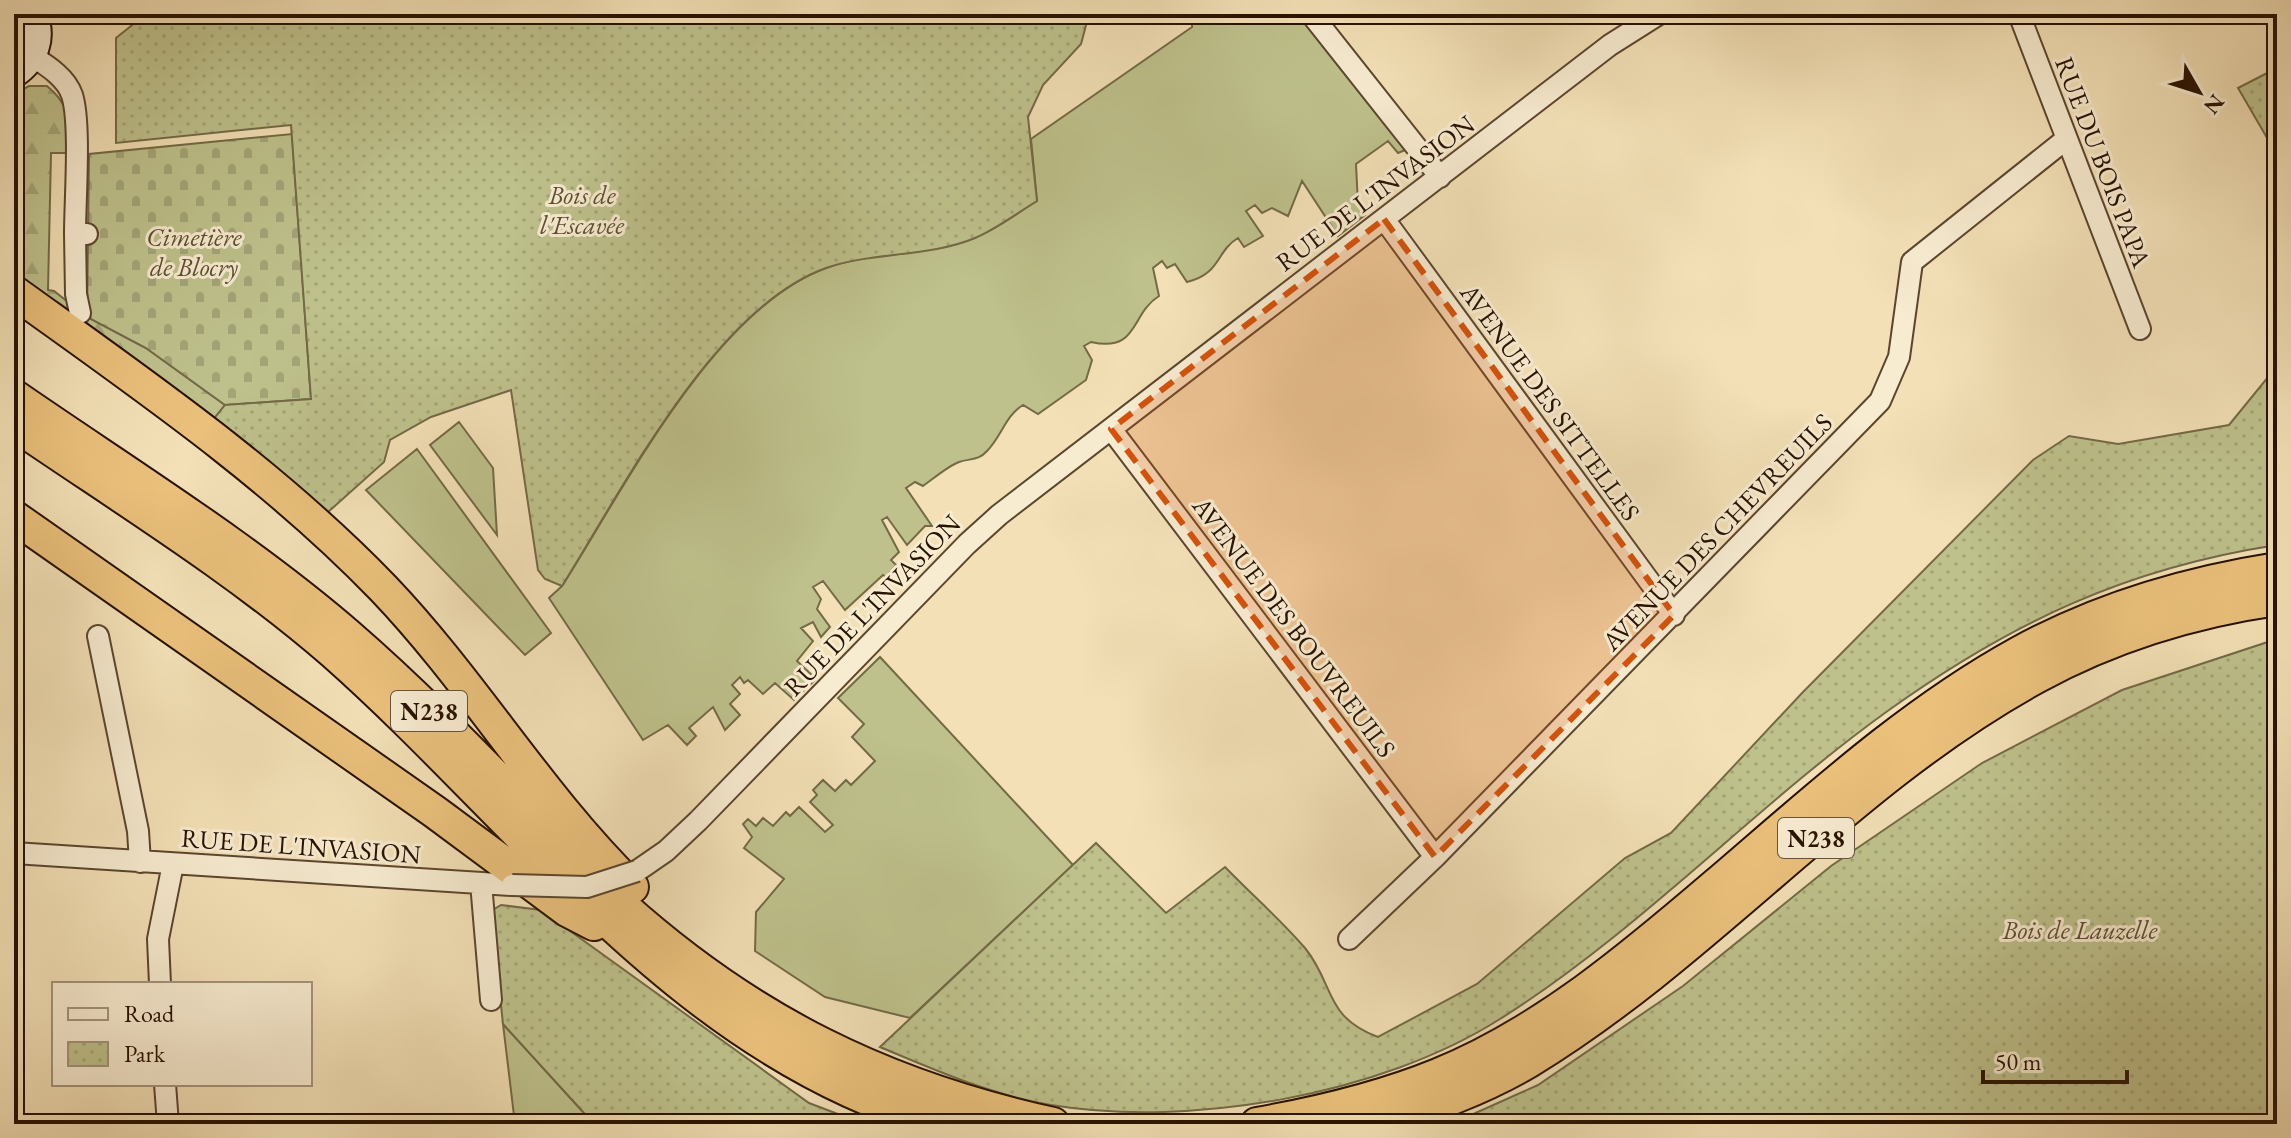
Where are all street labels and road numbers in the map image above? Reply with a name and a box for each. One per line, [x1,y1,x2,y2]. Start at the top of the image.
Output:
street label: RUE DU BOIS PAPA [2047,52,2159,273]
street label: RUE DE L'INVASION [1269,107,1482,279]
street label: AVENUE DES SITTELLES [1452,276,1648,527]
street label: AVENUE DES CHEVREUILS [1594,406,1840,659]
street label: AVENUE DES BOUVREUILS [1184,489,1403,764]
street label: RUE DE L'INVASION [776,506,968,703]
road number: N238 [391,691,467,731]
road number: N238 [1778,818,1854,858]
street label: RUE DE L'INVASION [180,821,422,871]

